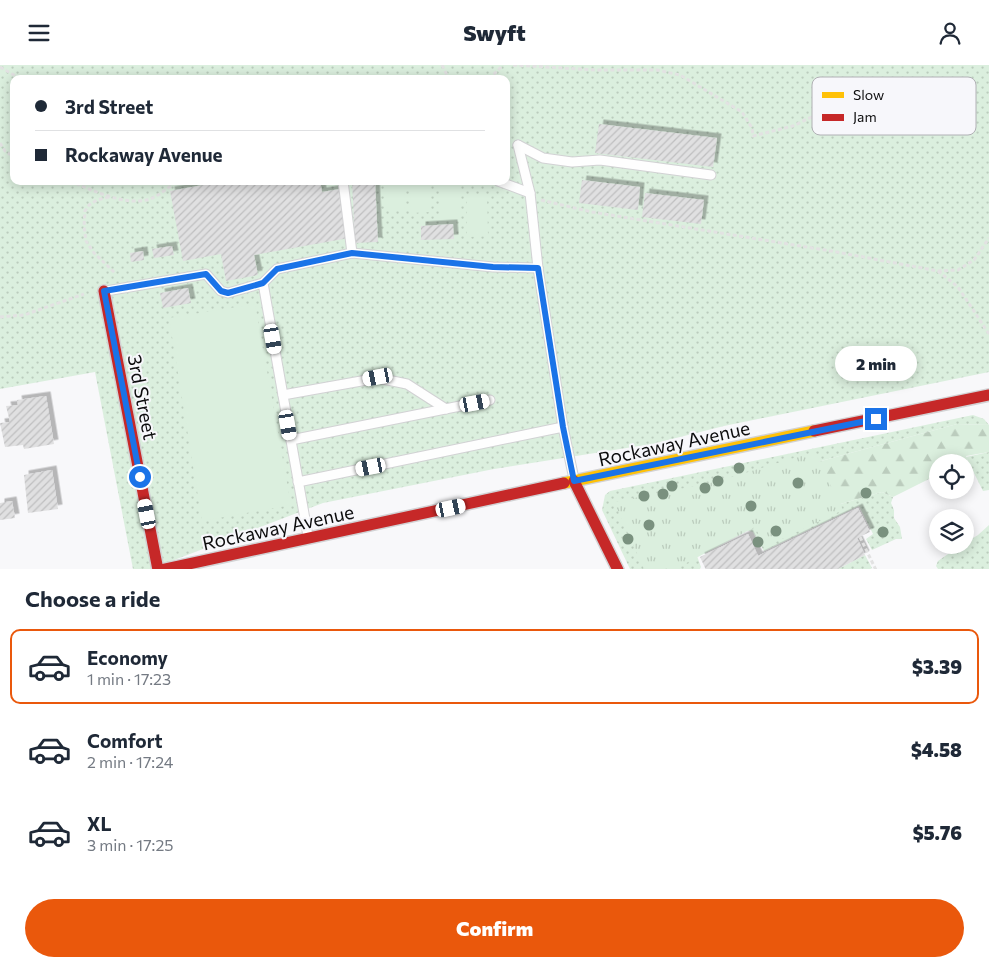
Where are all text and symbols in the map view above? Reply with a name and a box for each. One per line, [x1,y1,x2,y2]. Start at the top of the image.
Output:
icon: menu [25,19,53,47]
text: Swyft [463,19,526,46]
icon: person [936,19,964,47]
legend [812,77,976,135]
text: Slow [853,86,884,103]
text: 3rd Street [65,95,153,118]
text: Jam [853,108,877,125]
text: Rockaway Avenue [65,143,223,166]
car [263,323,282,355]
callout: 2 min [835,347,917,381]
street label: 3rd Street [123,352,163,442]
text: 2 min [856,354,896,373]
car [361,367,394,387]
car [458,393,491,413]
route end [865,408,887,430]
car [278,409,297,441]
street label: Rockaway Avenue [596,416,752,470]
map controls [929,454,974,554]
button: locate [929,454,974,499]
car [354,457,387,477]
route start [129,466,151,488]
car [136,498,157,530]
car [434,498,467,518]
street label: Rockaway Avenue [200,500,356,554]
button: layers [929,509,974,554]
text: Choose a ride [25,585,160,612]
icon: car [27,644,72,689]
text: Economy [87,646,168,669]
text: $3.39 [912,655,962,678]
text: 1 min · 17:23 [87,669,171,688]
icon: car [27,727,72,772]
text: Comfort [87,729,163,752]
text: $4.58 [911,738,962,761]
text: 2 min · 17:24 [87,752,173,771]
icon: car [27,810,72,855]
text: XL [87,812,112,835]
text: $5.76 [913,821,962,844]
text: 3 min · 17:25 [87,835,173,854]
button: Confirm [25,899,964,957]

